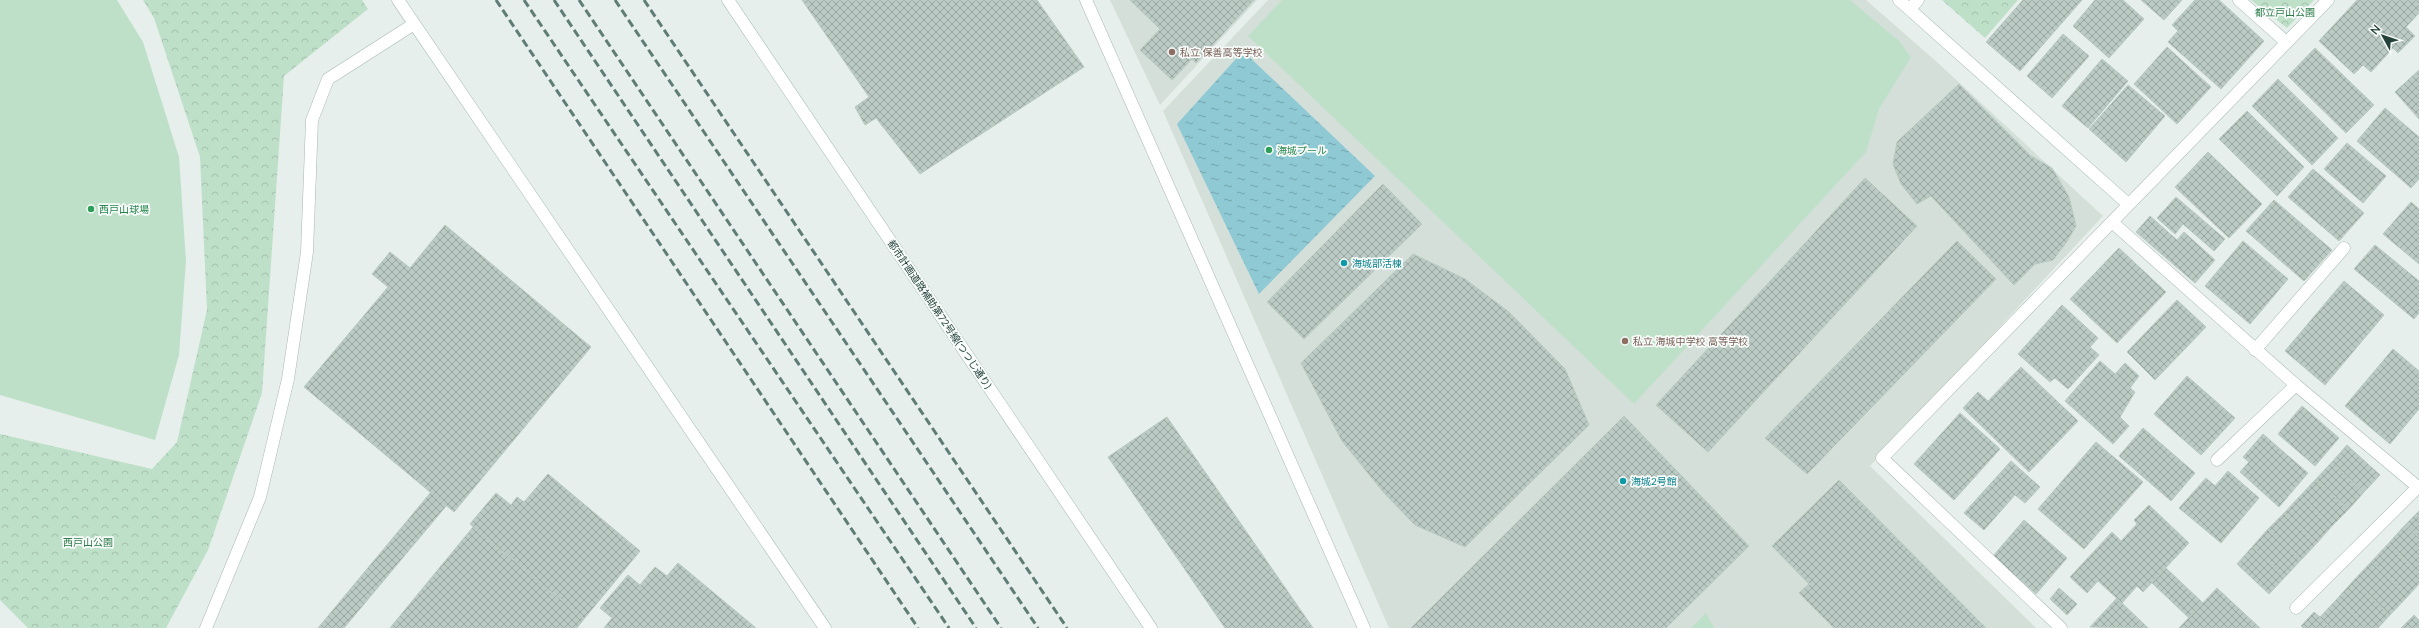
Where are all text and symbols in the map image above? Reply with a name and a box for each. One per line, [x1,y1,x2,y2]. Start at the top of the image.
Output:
park label: 都立戸山公園 [2255,6,2315,18]
north arrow [2363,16,2403,56]
text: N [2367,22,2383,37]
place label: 私立 保善高等学校 [1180,46,1263,58]
marker: 私立 保善高等学校 [1167,47,1177,57]
place label: 海城プール [1277,144,1327,156]
marker: 海城プール [1264,145,1274,155]
place label: 西戸山球場 [99,203,149,215]
marker: 西戸山球場 [86,204,96,214]
street label: 都市計画道路補助第72号線(つつじ通り) [886,237,995,391]
place label: 海城部活棟 [1352,257,1402,269]
marker: 海城部活棟 [1339,258,1349,268]
place label: 私立 海城中学校 高等学校 [1633,335,1748,347]
marker: 私立 海城中学校 高等学校 [1620,336,1630,346]
place label: 海城2号館 [1631,475,1677,487]
marker: 海城2号館 [1618,476,1628,486]
park label: 西戸山公園 [63,536,113,548]

